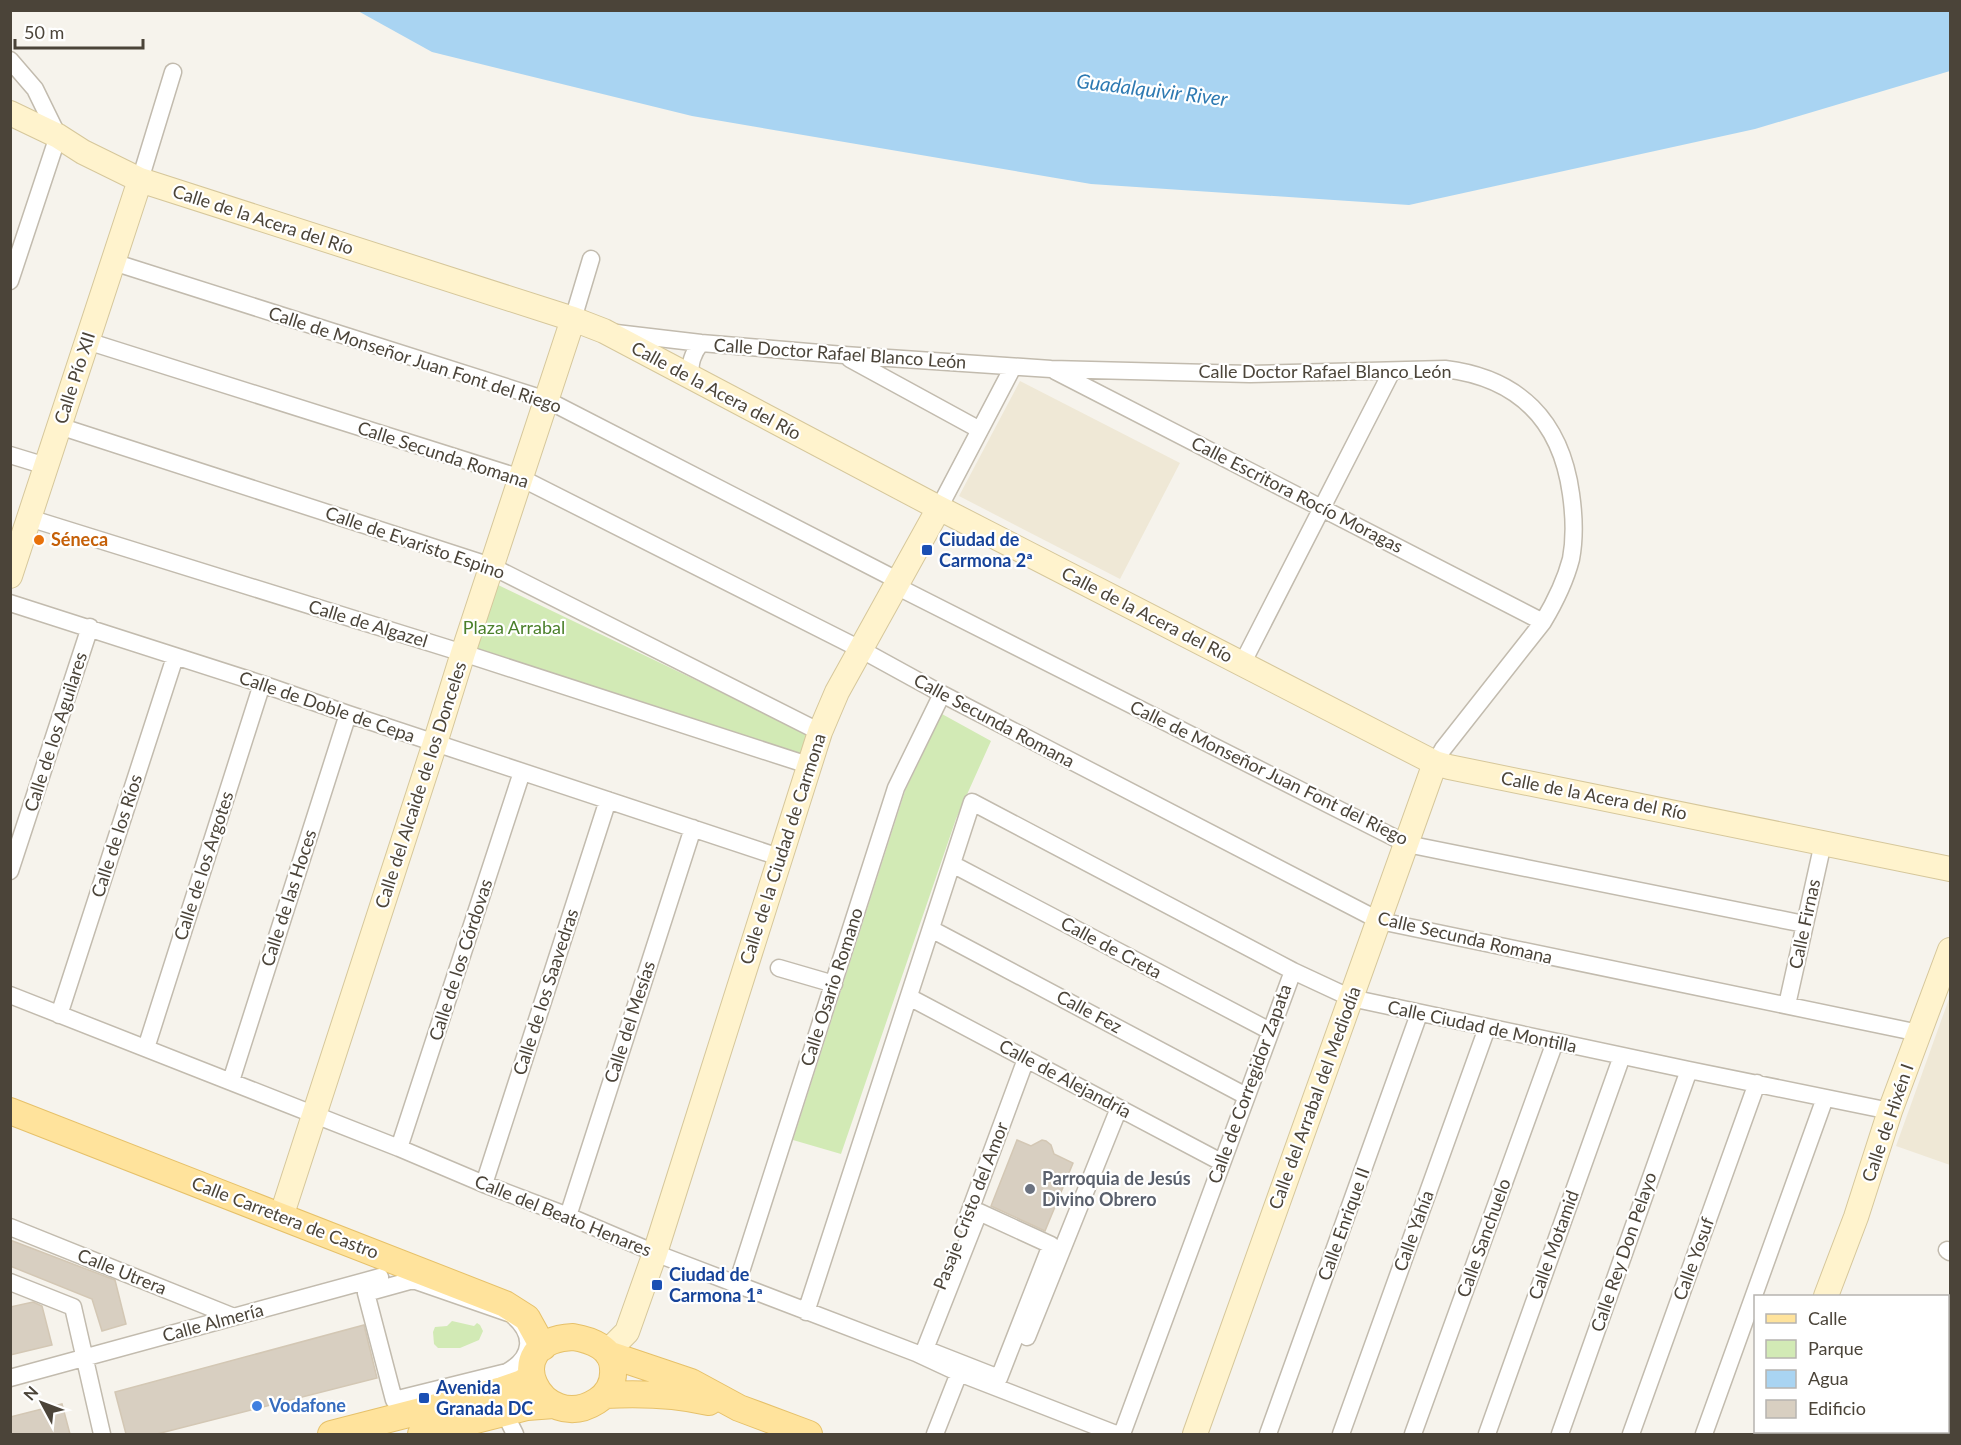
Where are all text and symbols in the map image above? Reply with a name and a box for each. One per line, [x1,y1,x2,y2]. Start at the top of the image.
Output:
scale bar [15,12,142,50]
text: 50 m [24,21,64,43]
water label: Guadalquivir River [1075,68,1230,110]
street label: Calle de la Acera del Río [170,179,357,259]
street label: Calle de Monseñor Juan Font del Riego [266,301,565,417]
street label: Calle Pío XII [49,329,99,426]
street label: Calle Doctor Rafael Blanco León [713,333,967,373]
street label: Calle de la Acera del Río [628,336,805,444]
street label: Calle Doctor Rafael Blanco León [1198,360,1452,382]
street label: Calle Secunda Romana [355,416,532,492]
street label: Calle Escritora Rocío Moragas [1188,431,1407,557]
street label: Calle de Evaristo Espino [323,501,508,583]
place label: Séneca [51,528,108,550]
place label: Ciudad de Carmona 2ª [939,528,1033,571]
marker: Séneca [32,533,46,547]
marker: Ciudad de Carmona 2ª [920,543,934,557]
street label: Calle de la Acera del Río [1058,561,1237,667]
street label: Calle de Algazel [306,594,431,652]
park label: Plaza Arrabal [463,616,565,638]
street label: Calle de los Aguilares [19,649,91,814]
street label: Calle del Alcaide de los Donceles [370,658,470,911]
street label: Calle de Doble de Cepa [236,666,418,746]
street label: Calle Secunda Romana [910,668,1079,772]
street label: Calle de Monseñor Juan Font del Riego [1127,695,1412,849]
street label: Calle de la Ciudad de Carmona [734,731,830,967]
street label: Calle de la Acera del Río [1499,766,1689,824]
street label: Calle de los Ríos [86,771,146,900]
street label: Calle de los Argotes [169,788,238,943]
street label: Calle de las Hoces [256,826,321,969]
street label: Calle de los Córdovas [424,876,497,1043]
street label: Calle Firnas [1784,877,1824,971]
street label: Calle de los Saavedras [508,905,582,1078]
street label: Calle Osario Romano [795,905,867,1069]
street label: Calle Secunda Romana [1376,906,1555,968]
street label: Calle de Creta [1057,911,1166,983]
street label: Calle del Mesías [599,958,659,1085]
street label: Calle de Corregidor Zapata [1203,981,1295,1186]
street label: Calle del Arrabal del Mediodía [1263,983,1365,1212]
street label: Calle Fez [1053,985,1126,1037]
street label: Calle Ciudad de Montilla [1386,995,1579,1057]
street label: Calle de Alejandría [996,1034,1135,1122]
street label: Calle de Hixén I [1857,1061,1918,1185]
street label: Pasaje Cristo del Amor [928,1118,1012,1293]
street label: Calle Enrique II [1312,1164,1374,1283]
place label: Parroquia de Jesús Divino Obrero [1042,1167,1191,1210]
street label: Calle Rey Don Pelayo [1585,1169,1661,1334]
street label: Calle del Beato Henares [472,1170,655,1261]
street label: Calle Carretera de Castro [189,1171,382,1263]
street label: Calle Sanchuelo [1451,1175,1515,1300]
marker: Parroquia de Jesús Divino Obrero [1023,1182,1037,1196]
street label: Calle Yahía [1388,1187,1438,1274]
street label: Calle Motamid [1523,1187,1583,1302]
street label: Calle Yosuf [1668,1214,1718,1303]
street label: Calle Utrera [75,1243,170,1299]
place label: Ciudad de Carmona 1ª [669,1263,763,1306]
marker: Ciudad de Carmona 1ª [650,1278,664,1292]
legend [1754,1295,1949,1433]
street label: Calle Almería [160,1298,266,1346]
text: Calle [1808,1307,1847,1329]
text: Parque [1808,1337,1863,1359]
text: Agua [1808,1367,1849,1389]
north arrow [12,1373,72,1433]
place label: Avenida Granada DC [435,1376,533,1419]
text: N [19,1382,42,1404]
marker: Avenida Granada DC [417,1391,431,1405]
place label: Vodafone [268,1394,346,1416]
text: Edificio [1808,1397,1866,1419]
marker: Vodafone [250,1399,264,1413]

